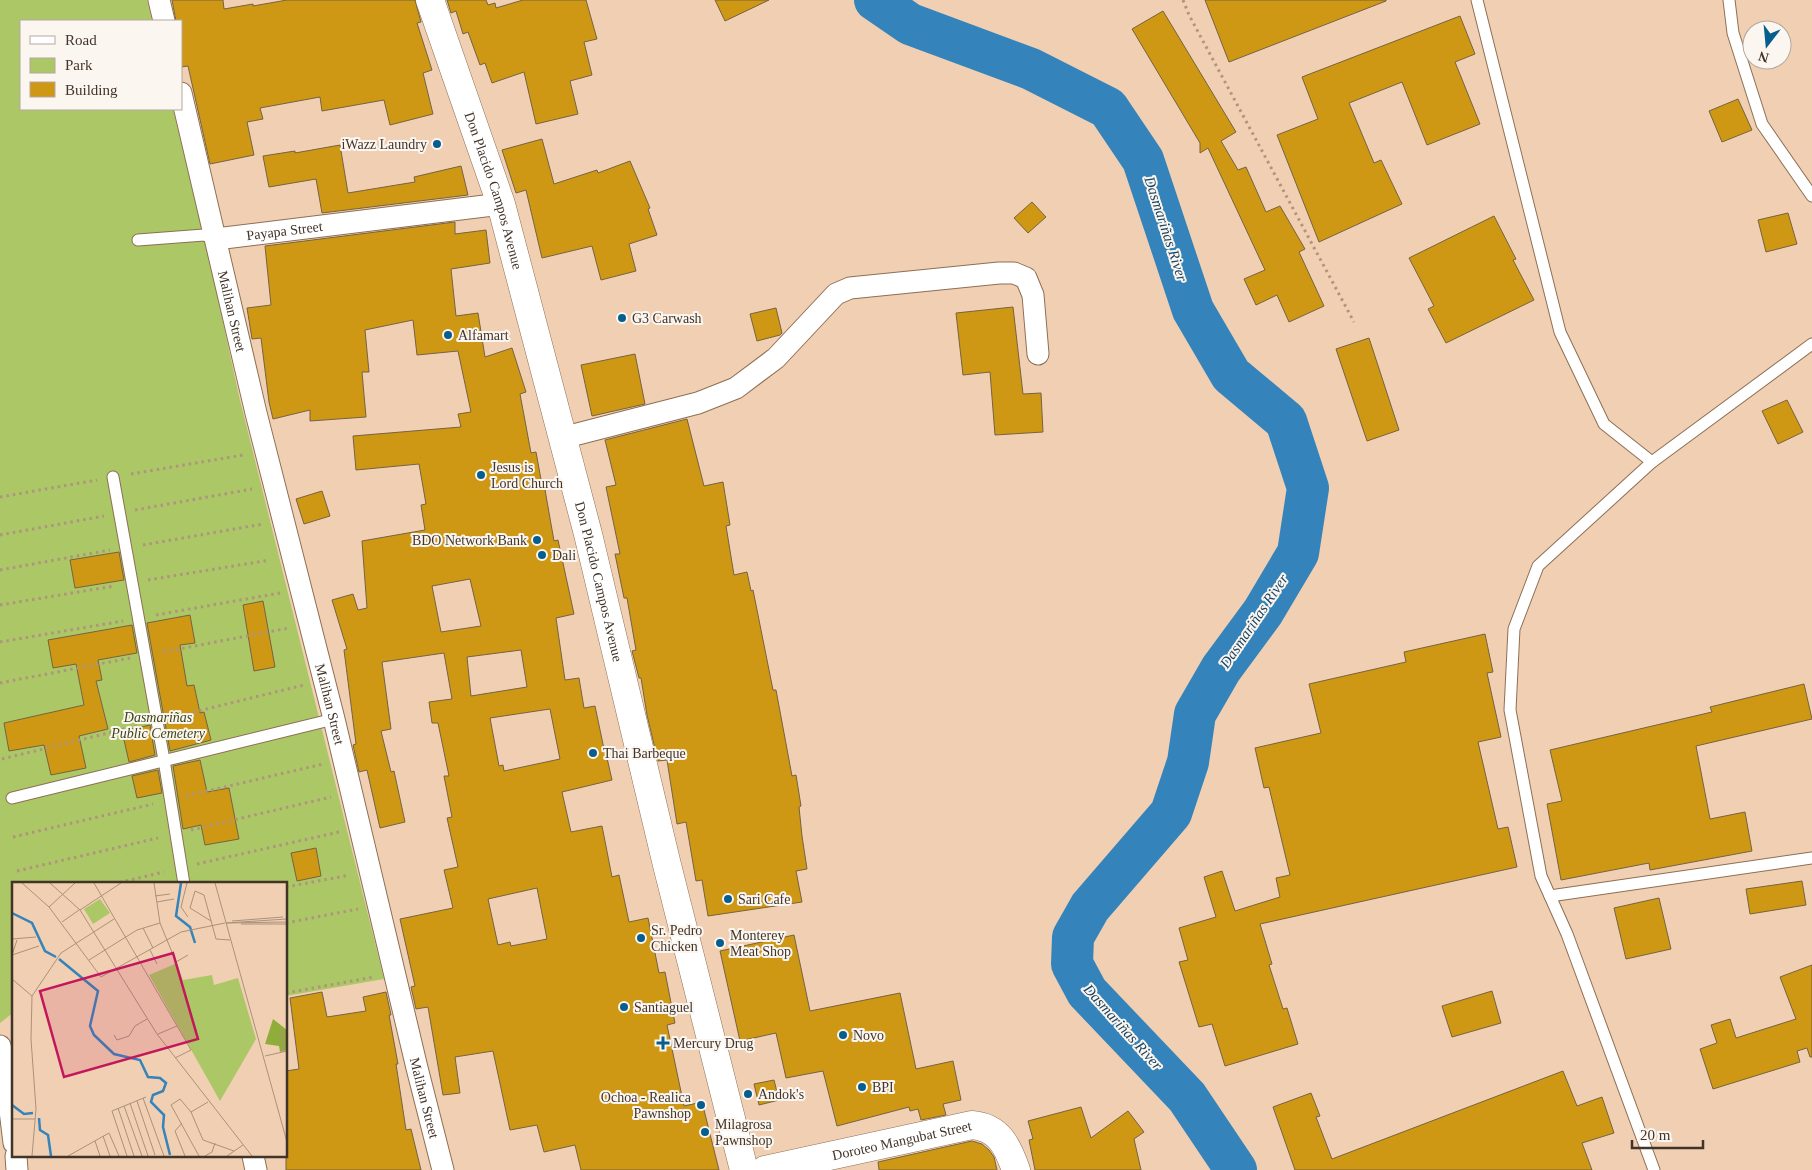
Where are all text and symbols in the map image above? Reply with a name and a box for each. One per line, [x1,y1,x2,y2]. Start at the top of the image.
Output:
legend [20,20,182,110]
north arrow [1742,20,1792,70]
text: Road [65,32,97,48]
text: N [1757,48,1770,66]
text: Park [65,57,93,73]
text: Building [65,82,118,98]
street label: Don Placido Campos Avenue [462,110,525,271]
place label: iWazz Laundry [341,137,427,152]
marker: iWazz Laundry [431,138,443,150]
water label: Dasmariñas River [1141,173,1191,284]
street label: Payapa Street [246,219,324,243]
street label: Malihan Street [215,269,248,353]
place label: G3 Carwash [632,311,702,326]
marker: G3 Carwash [616,312,628,324]
place label: Alfamart [458,328,509,343]
marker: Alfamart [442,329,454,341]
place label: Jesus is Lord Church [491,460,563,491]
marker: Jesus is Lord Church [475,469,487,481]
street label: Don Placido Campos Avenue [572,500,625,663]
place label: BDO Network Bank [412,533,527,548]
marker: BDO Network Bank [531,534,543,546]
place label: Dali [552,548,576,563]
marker: Dali [536,549,548,561]
water label: Dasmariñas River [1216,571,1291,672]
street label: Malihan Street [312,662,347,746]
park label: Dasmariñas Public Cemetery [110,710,206,741]
place label: Thai Barbeque [603,746,686,761]
marker: Thai Barbeque [587,747,599,759]
inset map [12,882,288,1158]
place label: Sari Cafe [738,892,790,907]
marker: Sari Cafe [722,893,734,905]
place label: Sr. Pedro Chicken [651,923,702,954]
place label: Monterey Meat Shop [730,928,791,959]
marker: Sr. Pedro Chicken [635,932,647,944]
marker: Monterey Meat Shop [714,937,726,949]
water label: Dasmariñas River [1080,980,1166,1073]
place label: Santiaguel [634,1000,693,1015]
marker: Santiaguel [618,1001,630,1013]
place label: Novo [853,1028,884,1043]
marker: Novo [837,1029,849,1041]
place label: Mercury Drug [673,1036,753,1051]
marker: Mercury Drug [657,1037,669,1049]
street label: Malihan Street [407,1056,442,1140]
place label: BPI [872,1080,894,1095]
marker: BPI [856,1081,868,1093]
place label: Andok's [758,1087,804,1102]
marker: Andok's [742,1088,754,1100]
place label: Ochoa - Realica Pawnshop [601,1090,692,1121]
marker: Ochoa - Realica Pawnshop [695,1099,707,1111]
place label: Milagrosa Pawnshop [715,1117,773,1148]
street label: Doroteo Mangubat Street [831,1118,973,1163]
scale bar [1632,1118,1703,1150]
marker: Milagrosa Pawnshop [699,1126,711,1138]
text: 20 m [1640,1127,1671,1143]

